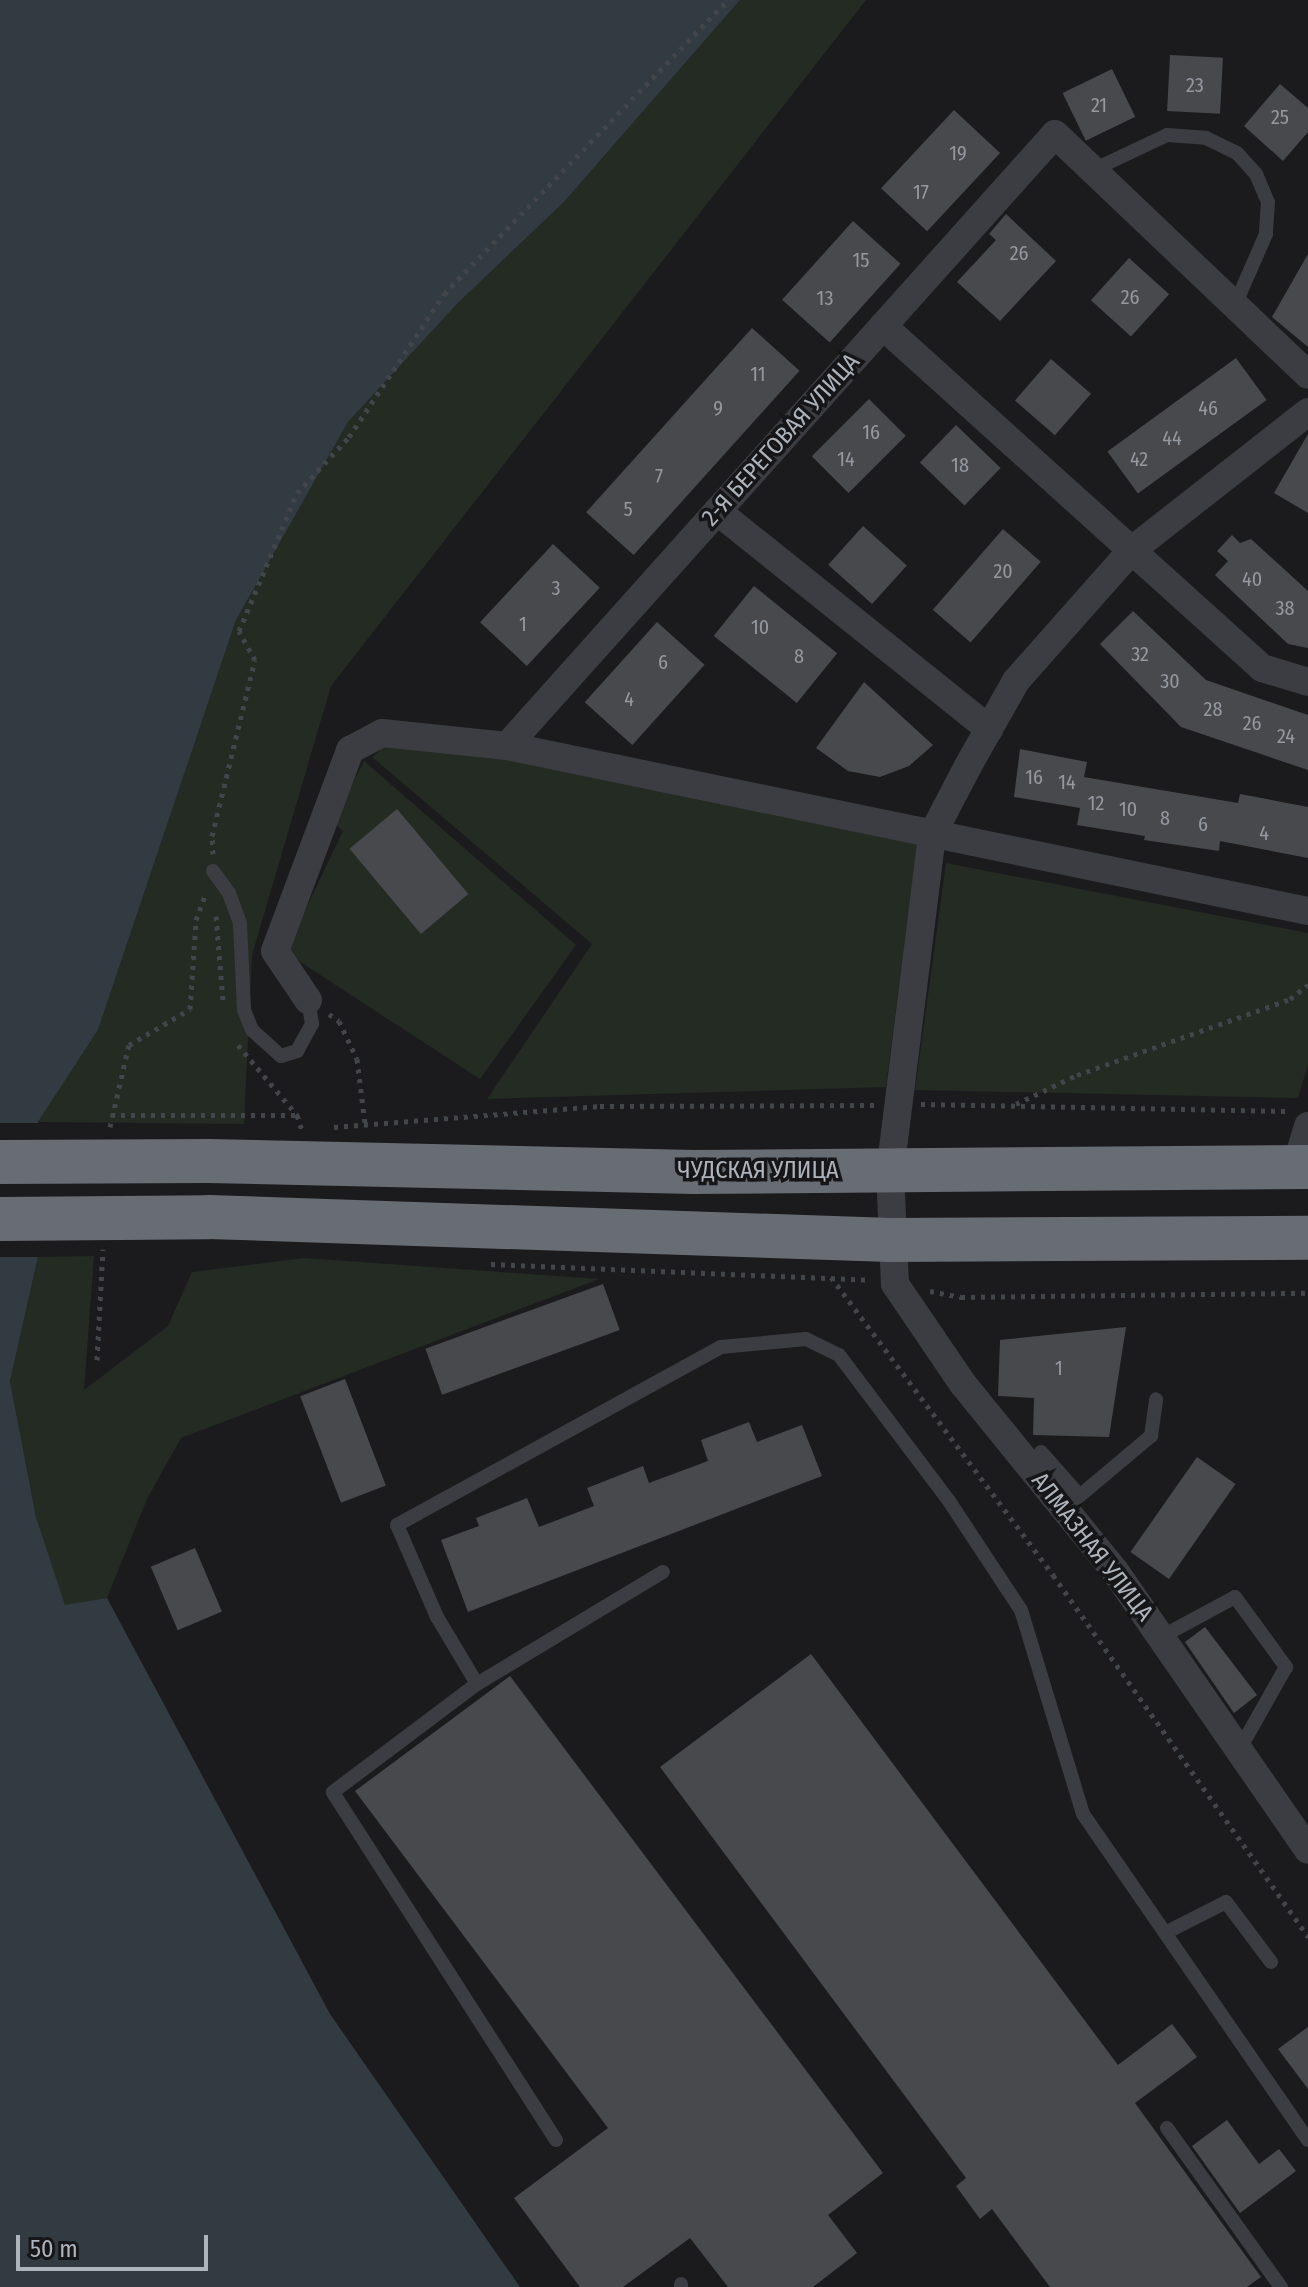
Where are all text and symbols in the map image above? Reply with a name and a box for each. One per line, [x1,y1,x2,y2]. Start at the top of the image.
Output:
house number: 23 [1186,73,1204,97]
house number: 21 [1091,93,1107,117]
house number: 25 [1271,105,1289,129]
house number: 19 [949,141,967,165]
house number: 17 [913,180,929,204]
house number: 26 [1010,241,1028,265]
house number: 15 [853,248,869,272]
house number: 26 [1121,285,1139,309]
house number: 13 [817,286,833,310]
street label: 2-Я БЕРЕГОВАЯ УЛИЦА [696,348,866,532]
house number: 11 [750,362,766,386]
house number: 9 [713,396,723,420]
house number: 46 [1198,396,1218,420]
house number: 16 [862,420,880,444]
house number: 44 [1162,426,1182,450]
house number: 14 [837,447,855,471]
house number: 42 [1130,447,1148,471]
house number: 18 [951,453,969,477]
house number: 7 [655,464,663,488]
house number: 5 [623,497,633,521]
house number: 20 [993,559,1013,583]
house number: 40 [1242,567,1262,591]
house number: 3 [551,576,561,600]
house number: 38 [1275,596,1295,620]
house number: 1 [519,612,527,636]
house number: 10 [751,615,769,639]
house number: 32 [1131,642,1149,666]
house number: 8 [794,644,804,668]
house number: 6 [658,650,668,674]
house number: 30 [1160,669,1180,693]
house number: 4 [624,687,634,711]
house number: 28 [1204,697,1222,721]
house number: 26 [1243,711,1261,735]
house number: 24 [1277,724,1295,748]
house number: 16 [1025,765,1043,789]
house number: 14 [1058,770,1076,794]
house number: 12 [1088,791,1104,815]
house number: 10 [1119,797,1137,821]
house number: 8 [1160,806,1170,830]
house number: 6 [1198,812,1208,836]
house number: 4 [1259,821,1269,845]
street label: ЧУДСКАЯ УЛИЦА [677,1157,839,1185]
house number: 1 [1055,1356,1063,1380]
street label: АЛМАЗНАЯ УЛИЦА [1025,1467,1159,1627]
scale bar [20,2219,212,2269]
text: 50 m [30,2235,78,2263]

